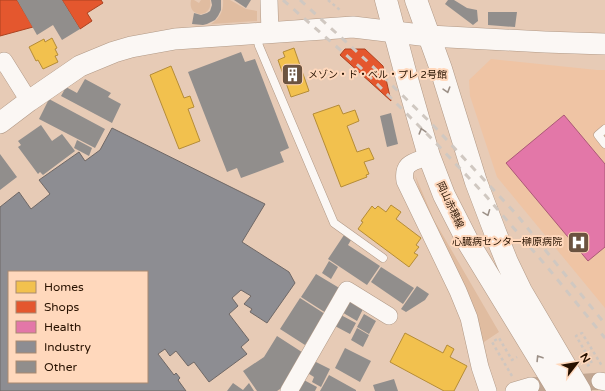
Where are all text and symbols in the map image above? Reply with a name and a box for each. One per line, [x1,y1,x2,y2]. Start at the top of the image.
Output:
building icon: メゾン・ド・ベル・プレ 2号館 [280,62,306,88]
place label: メゾン・ド・ベル・プレ 2号館 [308,69,447,81]
one-way arrow [442,86,451,93]
one-way arrow [418,128,427,135]
street label: 岡山赤穂線 [434,180,466,230]
one-way arrow [483,210,491,217]
hospital icon: 心臓病センター榊原病院 [565,229,591,255]
place label: 心臓病センター榊原病院 [452,236,562,248]
legend [8,271,148,383]
text: Homes [44,280,84,294]
text: Shops [44,300,79,314]
text: Health [44,320,81,334]
text: Industry [44,340,91,354]
north arrow [557,343,597,383]
text: N [577,351,593,365]
one-way arrow [536,355,543,362]
text: Other [44,360,77,374]

